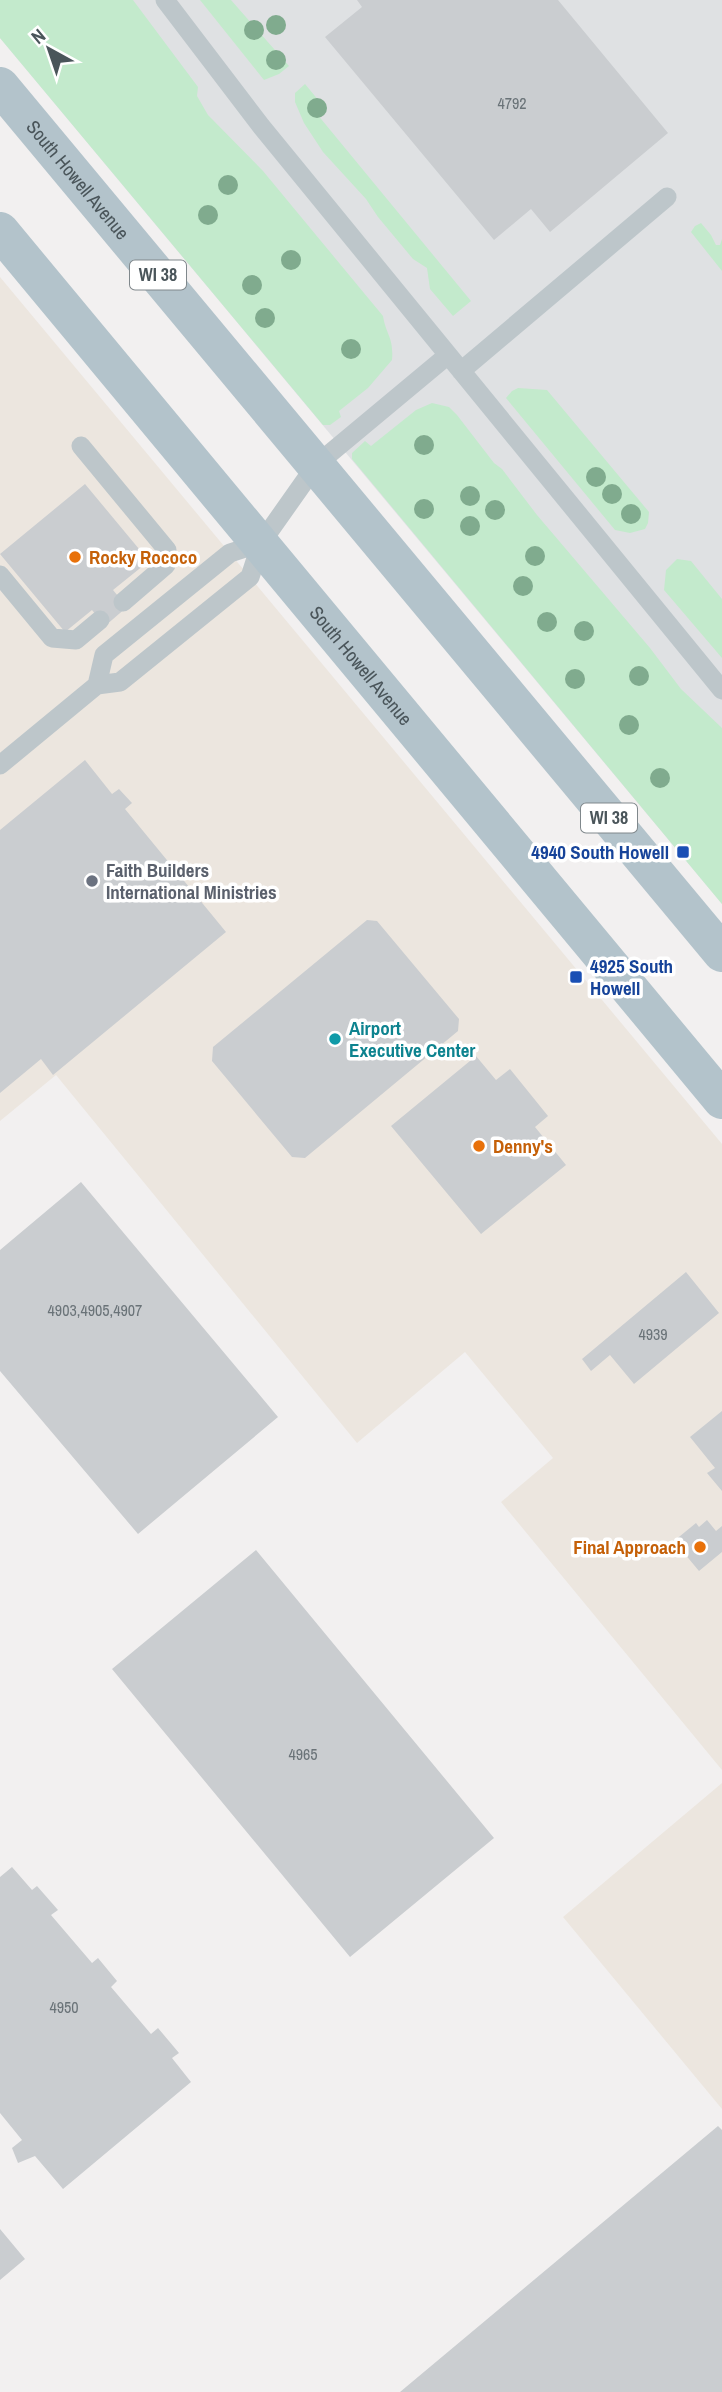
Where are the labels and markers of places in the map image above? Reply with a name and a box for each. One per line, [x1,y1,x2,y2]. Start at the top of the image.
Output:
place label: Rocky Rococo [89,544,197,570]
marker: Rocky Rococo [67,549,83,565]
place label: 4940 South Howell [531,839,669,865]
marker: 4940 South Howell [675,844,691,860]
place label: Faith Builders International Ministries [106,857,277,905]
marker: Faith Builders International Ministries [84,873,100,889]
place label: 4925 South Howell [590,953,673,1001]
marker: 4925 South Howell [568,969,584,985]
place label: Airport Executive Center [349,1015,475,1063]
marker: Airport Executive Center [327,1031,343,1047]
place label: Denny's [493,1133,553,1159]
marker: Denny's [471,1138,487,1154]
place label: Final Approach [573,1534,686,1560]
marker: Final Approach [692,1539,708,1555]

